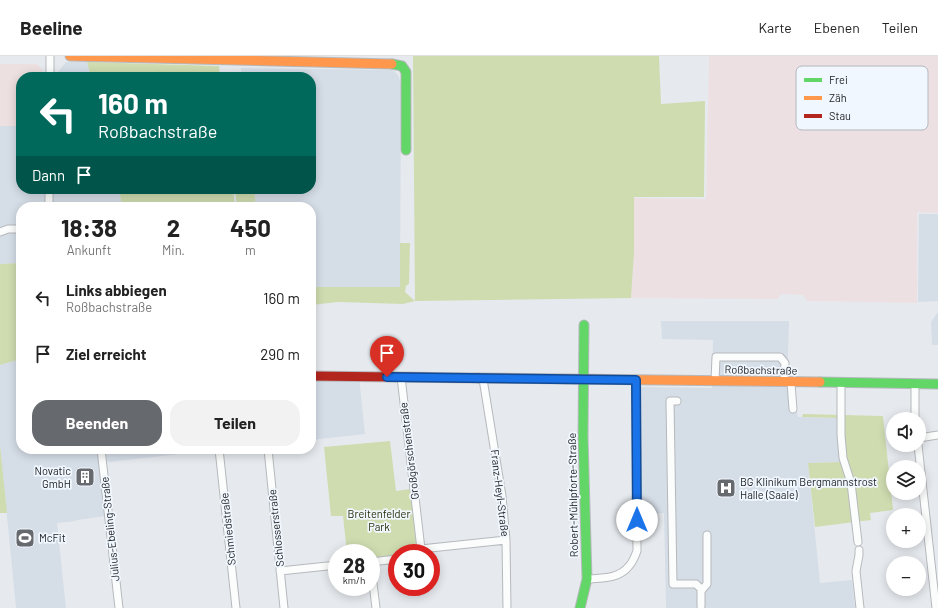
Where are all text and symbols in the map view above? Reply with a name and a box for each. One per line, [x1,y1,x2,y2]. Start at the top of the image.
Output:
text: Beeline [20,16,83,39]
text: Karte [758,19,792,36]
text: Ebenen [814,19,860,36]
text: Teilen [882,19,918,36]
legend [796,66,928,130]
text: Frei [829,73,848,86]
text: 160 m [98,86,168,120]
icon: left [32,88,84,140]
text: Zäh [829,91,847,104]
text: Stau [829,109,851,122]
text: Roßbachstraße [98,120,217,142]
icon: arrive [73,164,95,186]
text: Dann [32,166,65,184]
text: 18:38 [61,213,117,242]
text: 2 [167,213,180,242]
text: 450 [230,213,271,242]
text: Ankunft [67,242,111,258]
text: Min. [162,242,185,258]
text: m [245,242,256,258]
text: Links abbiegen [66,281,167,299]
icon: left [32,287,54,309]
text: 160 m [263,289,300,307]
text: Roßbachstraße [66,299,152,315]
pin [370,336,404,377]
icon: arrive [376,342,398,364]
icon: arrive [32,343,54,365]
text: Ziel erreicht [66,345,147,363]
text: 290 m [260,345,300,363]
street label: Roßbachstraße [724,362,798,377]
button: Beenden [32,400,162,446]
button: Teilen [170,400,300,446]
street label: Großgörschenstraße [396,402,421,500]
map controls [886,412,926,596]
button: sound [886,412,926,452]
street label: Robert-Mühlpforte-Straße [565,432,580,557]
street label: Franz-Heyl-Straße [489,449,512,537]
button: layers [886,460,926,500]
place label: Novatic GmbH [35,464,71,490]
building icon: Novatic GmbH [74,466,96,488]
place label: BG Klinikum Bergmannstrost Halle (Saale) [740,475,877,501]
street label: Julius-Ebeling-Straße [98,476,121,582]
hospital icon: BG Klinikum Bergmannstrost Halle (Saale) [715,477,737,499]
street label: Schlosserstraße [265,489,286,567]
street label: Schmiedstraße [217,492,238,566]
position arrow [616,499,658,541]
park label: Breitenfelder Park [348,507,410,533]
button: + [886,508,926,548]
sports icon: McFit [14,527,36,549]
place label: McFit [39,531,66,544]
speed limit sign: 30 [388,544,440,596]
text: 28 [343,553,365,577]
button: − [886,556,926,596]
text: km/h [343,574,365,586]

